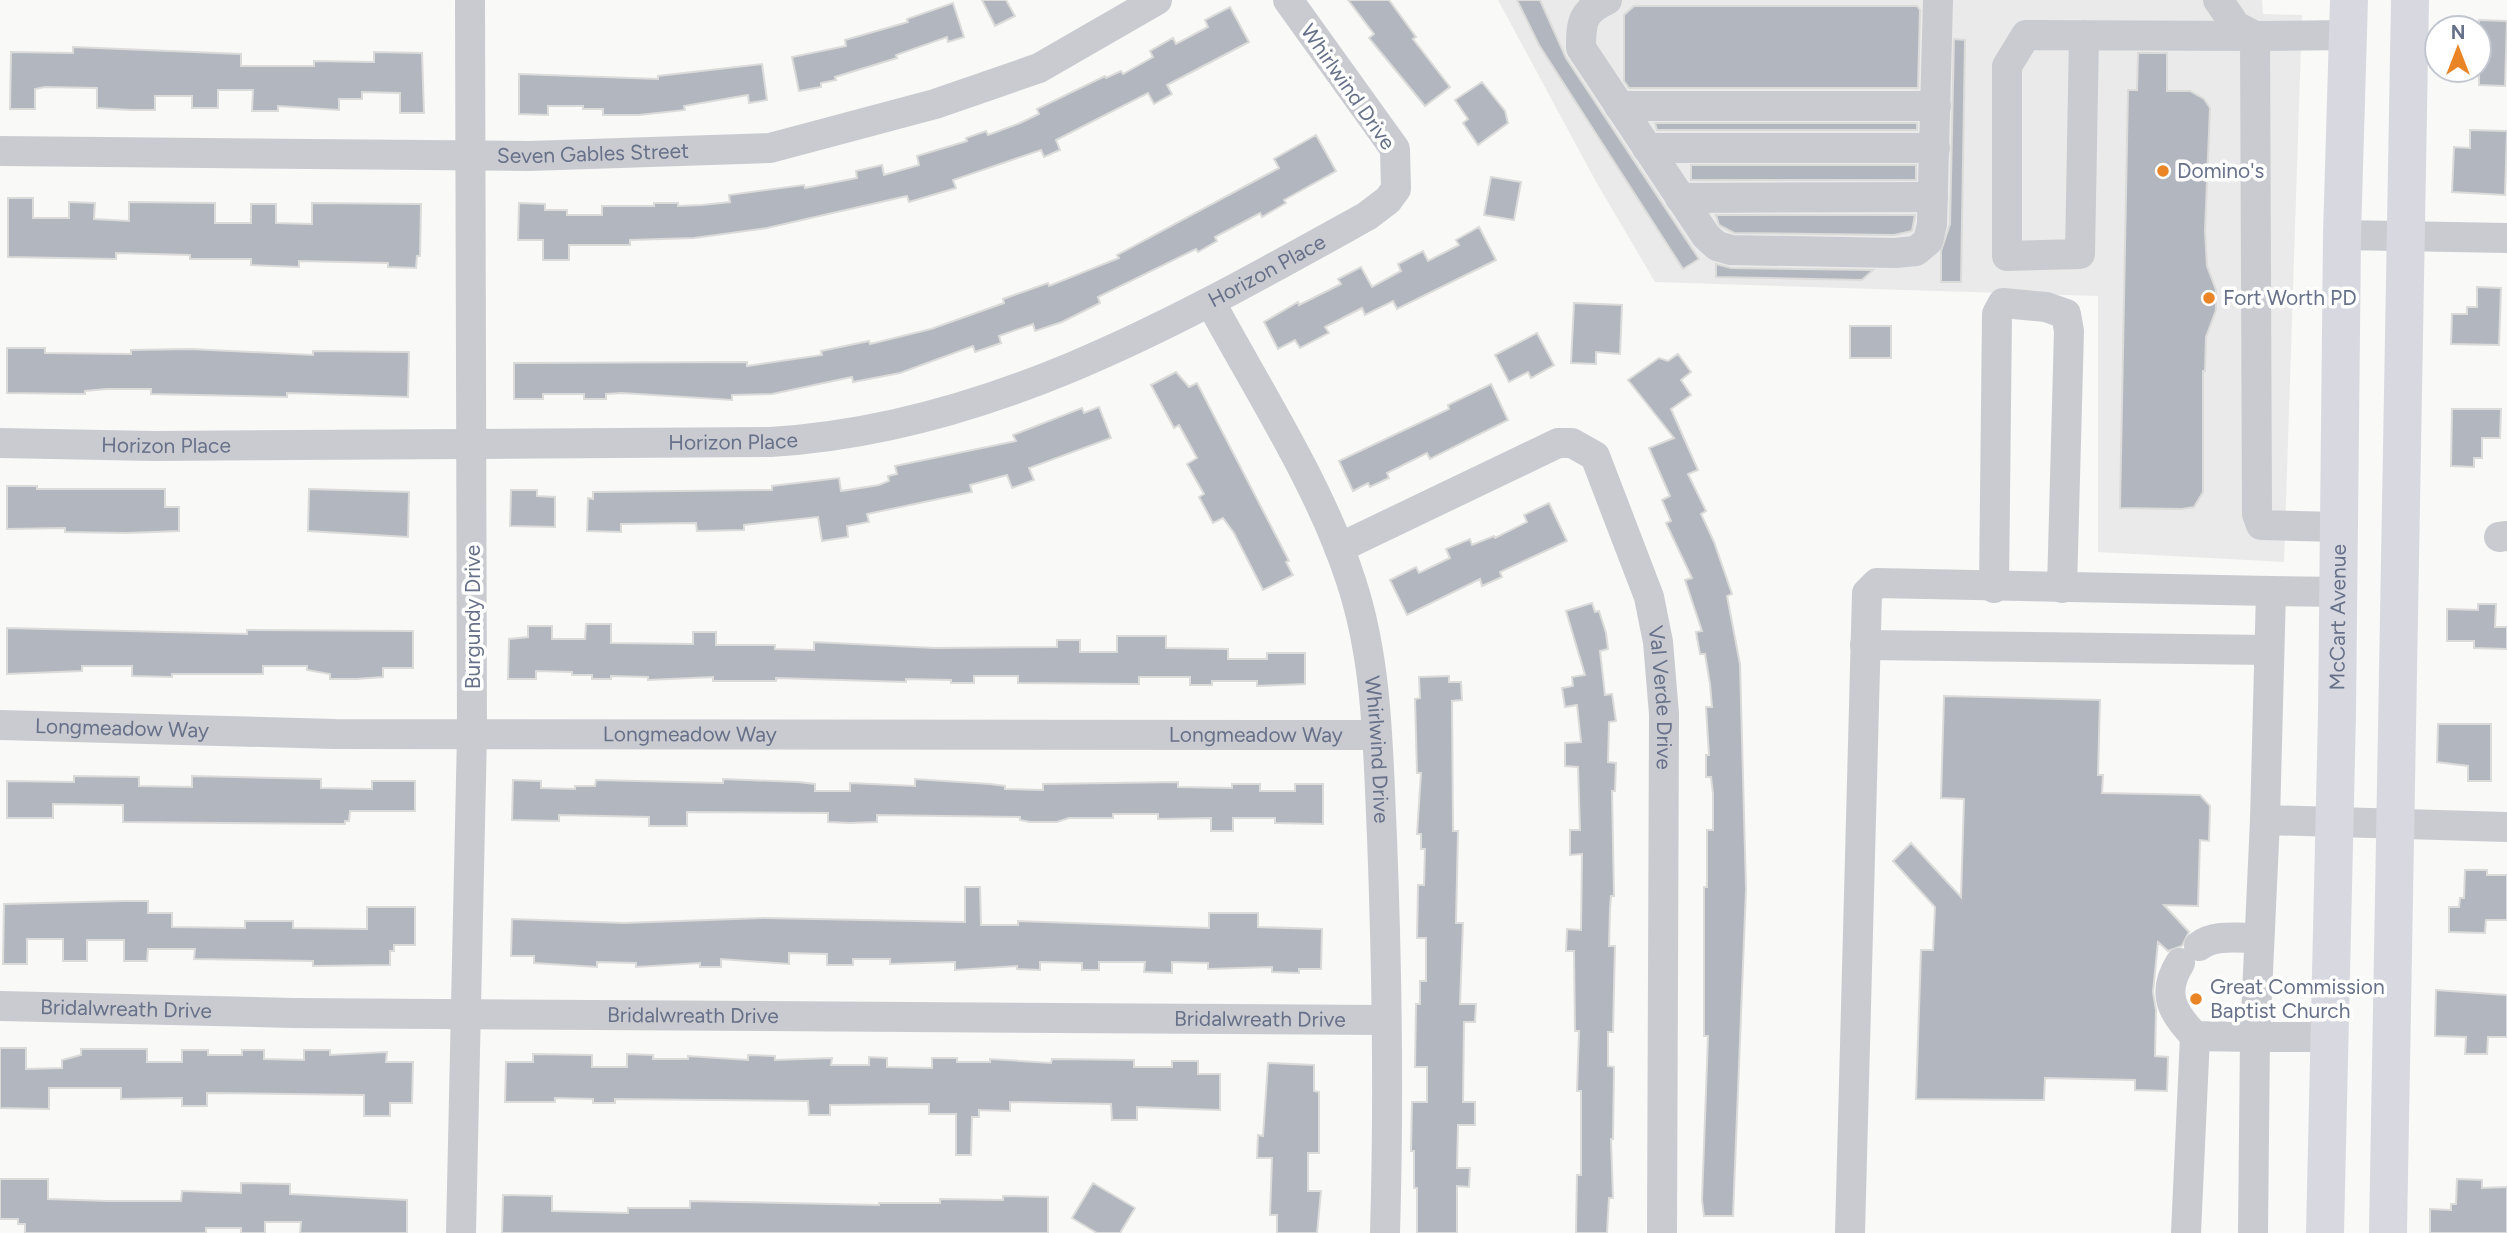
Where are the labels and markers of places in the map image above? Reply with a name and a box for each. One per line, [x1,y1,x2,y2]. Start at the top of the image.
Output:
place label: Domino's [2177,158,2264,183]
marker: Domino's [2155,163,2171,179]
place label: Fort Worth PD [2223,285,2357,310]
marker: Fort Worth PD [2201,290,2217,306]
place label: Great Commission Baptist Church [2210,974,2385,1023]
marker: Great Commission Baptist Church [2188,991,2204,1007]

